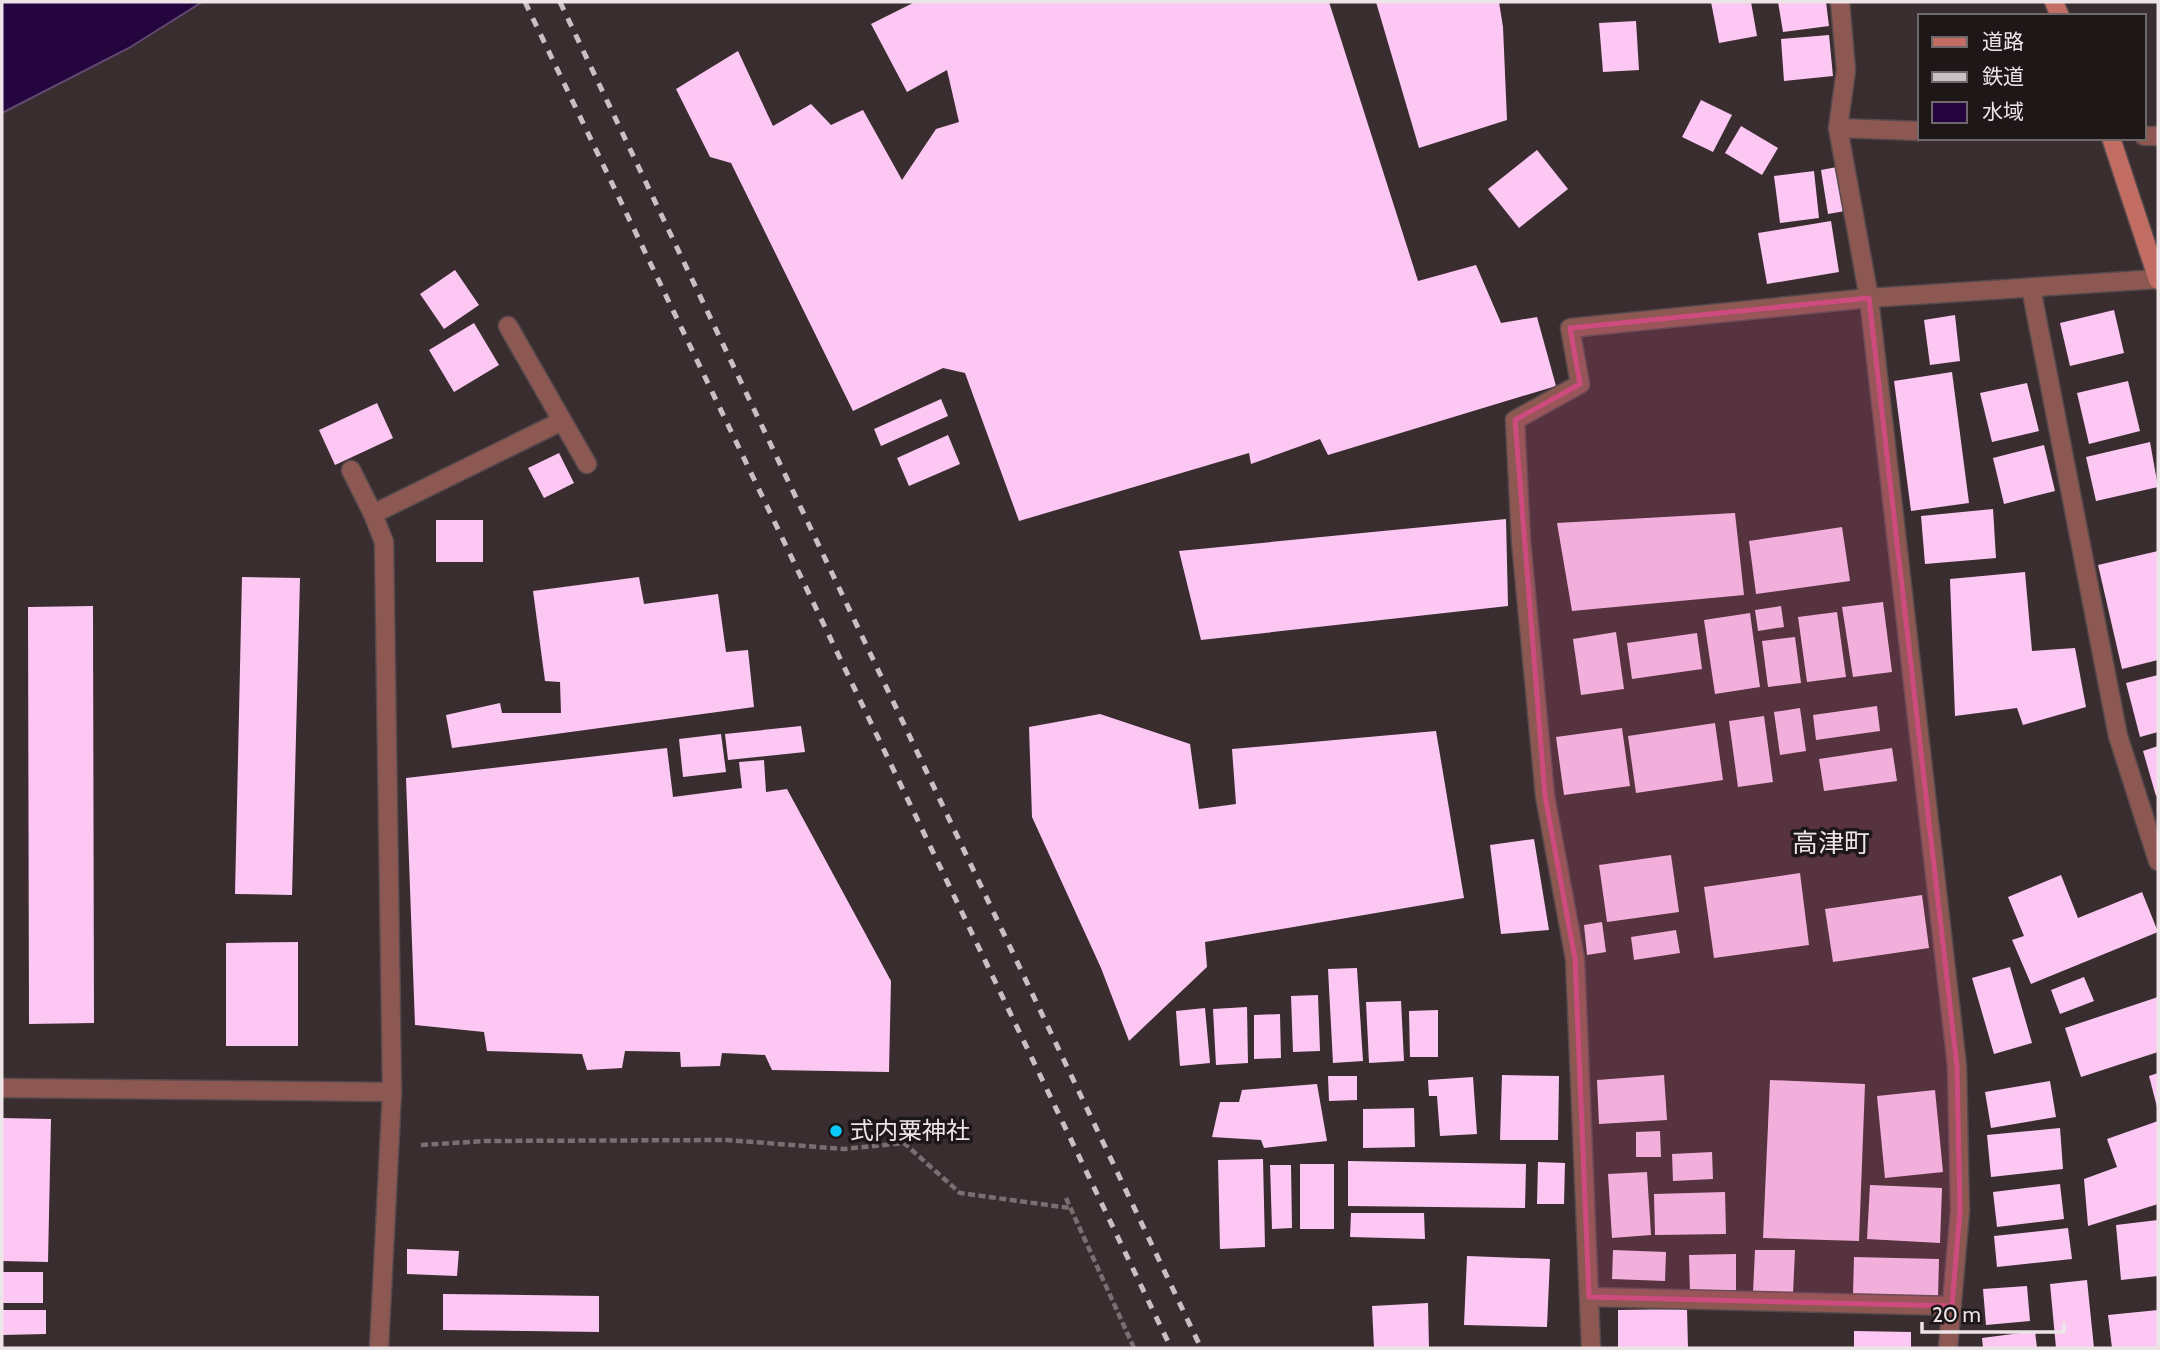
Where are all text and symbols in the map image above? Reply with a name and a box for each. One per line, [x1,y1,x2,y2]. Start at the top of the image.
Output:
legend [1918,14,2146,140]
text: 道路 [1982,29,2024,54]
text: 鉄道 [1982,64,2024,89]
text: 水域 [1982,99,2024,124]
district label: 高津町 [1792,827,1870,859]
place label: 式内粟神社 [850,1116,970,1145]
marker: 式内粟神社 [828,1123,844,1139]
scale bar [1922,1290,2064,1334]
text: 20 m [1932,1302,1981,1327]

